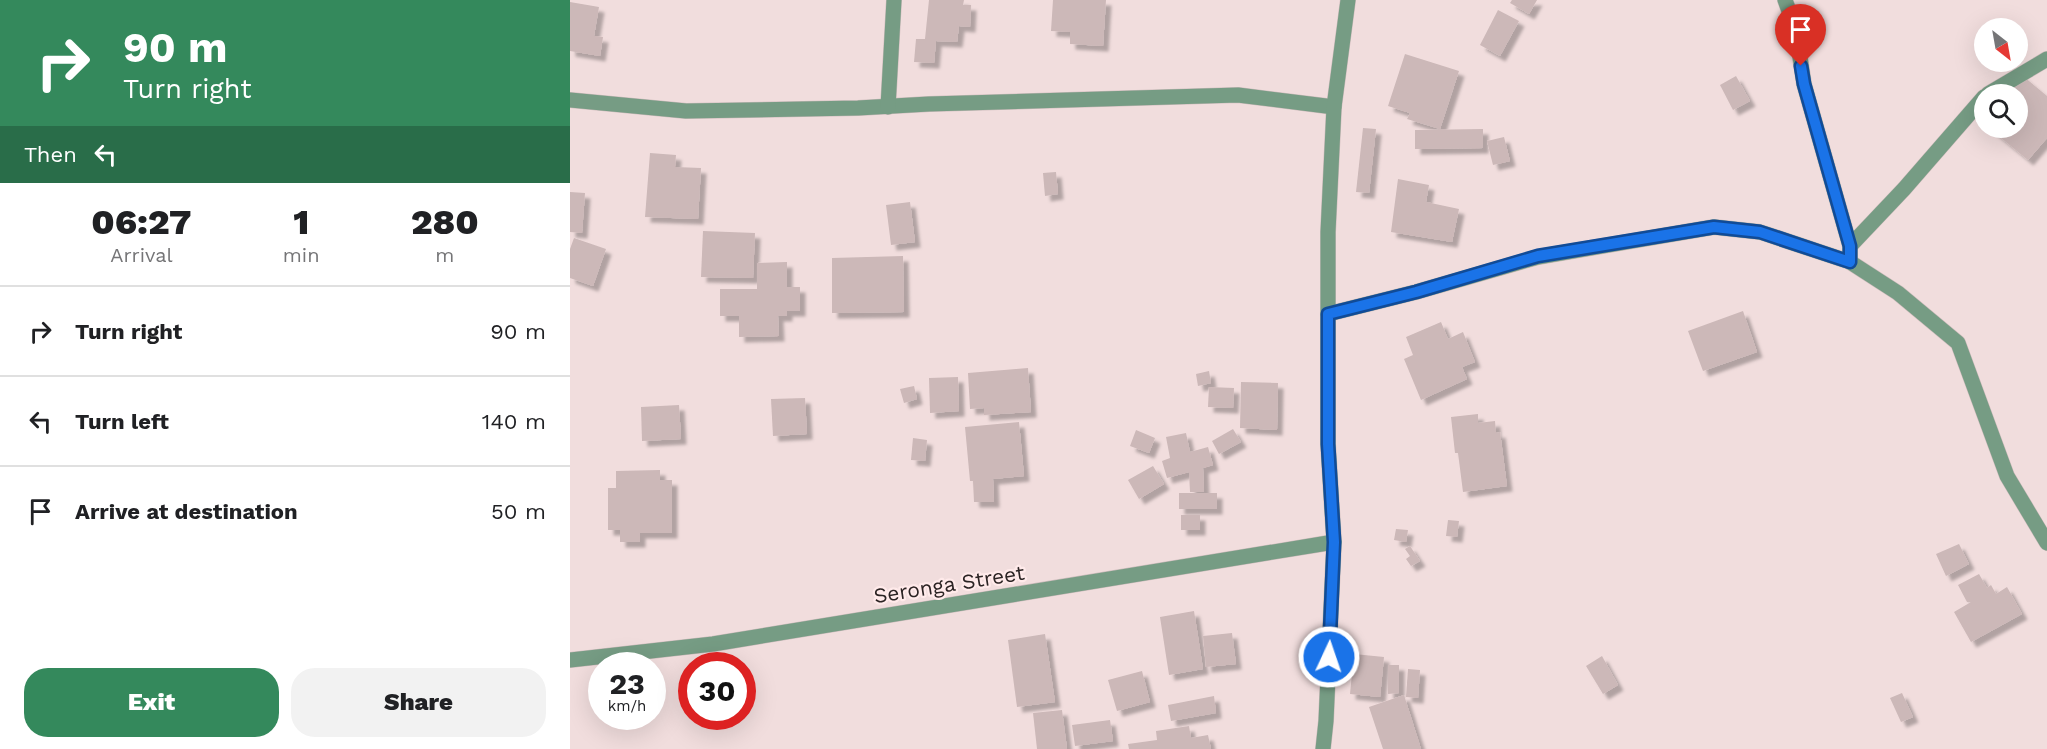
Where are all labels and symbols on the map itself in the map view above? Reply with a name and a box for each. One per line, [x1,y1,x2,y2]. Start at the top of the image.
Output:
pin [1775,4,1826,66]
north arrow [1974,18,2028,72]
street label: Seronga Street [872,560,1026,608]
position arrow [1297,625,1361,689]
speed limit sign: 30 [678,652,756,730]

